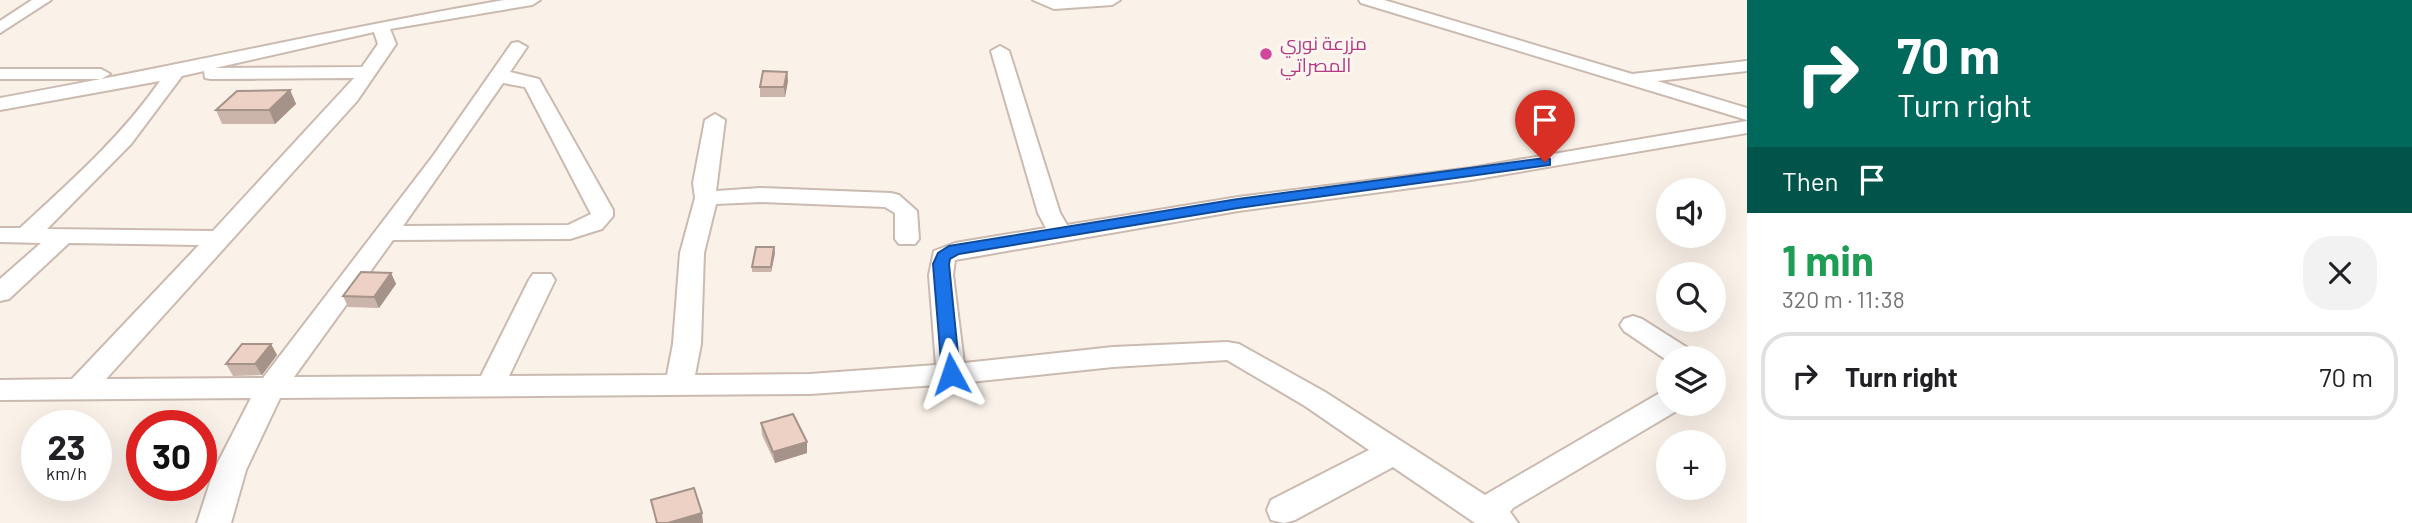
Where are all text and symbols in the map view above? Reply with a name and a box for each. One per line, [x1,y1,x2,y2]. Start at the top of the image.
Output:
text: 70 m [1897,25,2000,84]
icon: right [1782,28,1873,119]
place label: مزرعة نوري المصراتي [1280,31,1367,80]
marker: مزرعة نوري المصراتي [1258,46,1274,62]
text: Turn right [1897,85,2032,123]
pin [1515,90,1575,162]
icon: arrive [1526,101,1564,139]
icon: arrive [1853,161,1891,199]
text: Then [1782,165,1839,196]
map controls [1656,178,1726,500]
button: sound [1656,178,1726,248]
text: 1 min [1782,234,1874,284]
button: close [2303,236,2377,310]
button: search [1656,262,1726,332]
text: 320 m · 11:38 [1782,285,1905,313]
position arrow [914,337,988,411]
button: layers [1656,346,1726,416]
icon: right [1786,357,1824,395]
text: Turn right [1845,361,1958,392]
text: 70 m [2319,361,2373,392]
speed limit sign: 30 [126,410,217,501]
text: 23 [47,425,86,467]
button: + [1656,430,1726,500]
text: km/h [46,462,87,484]

